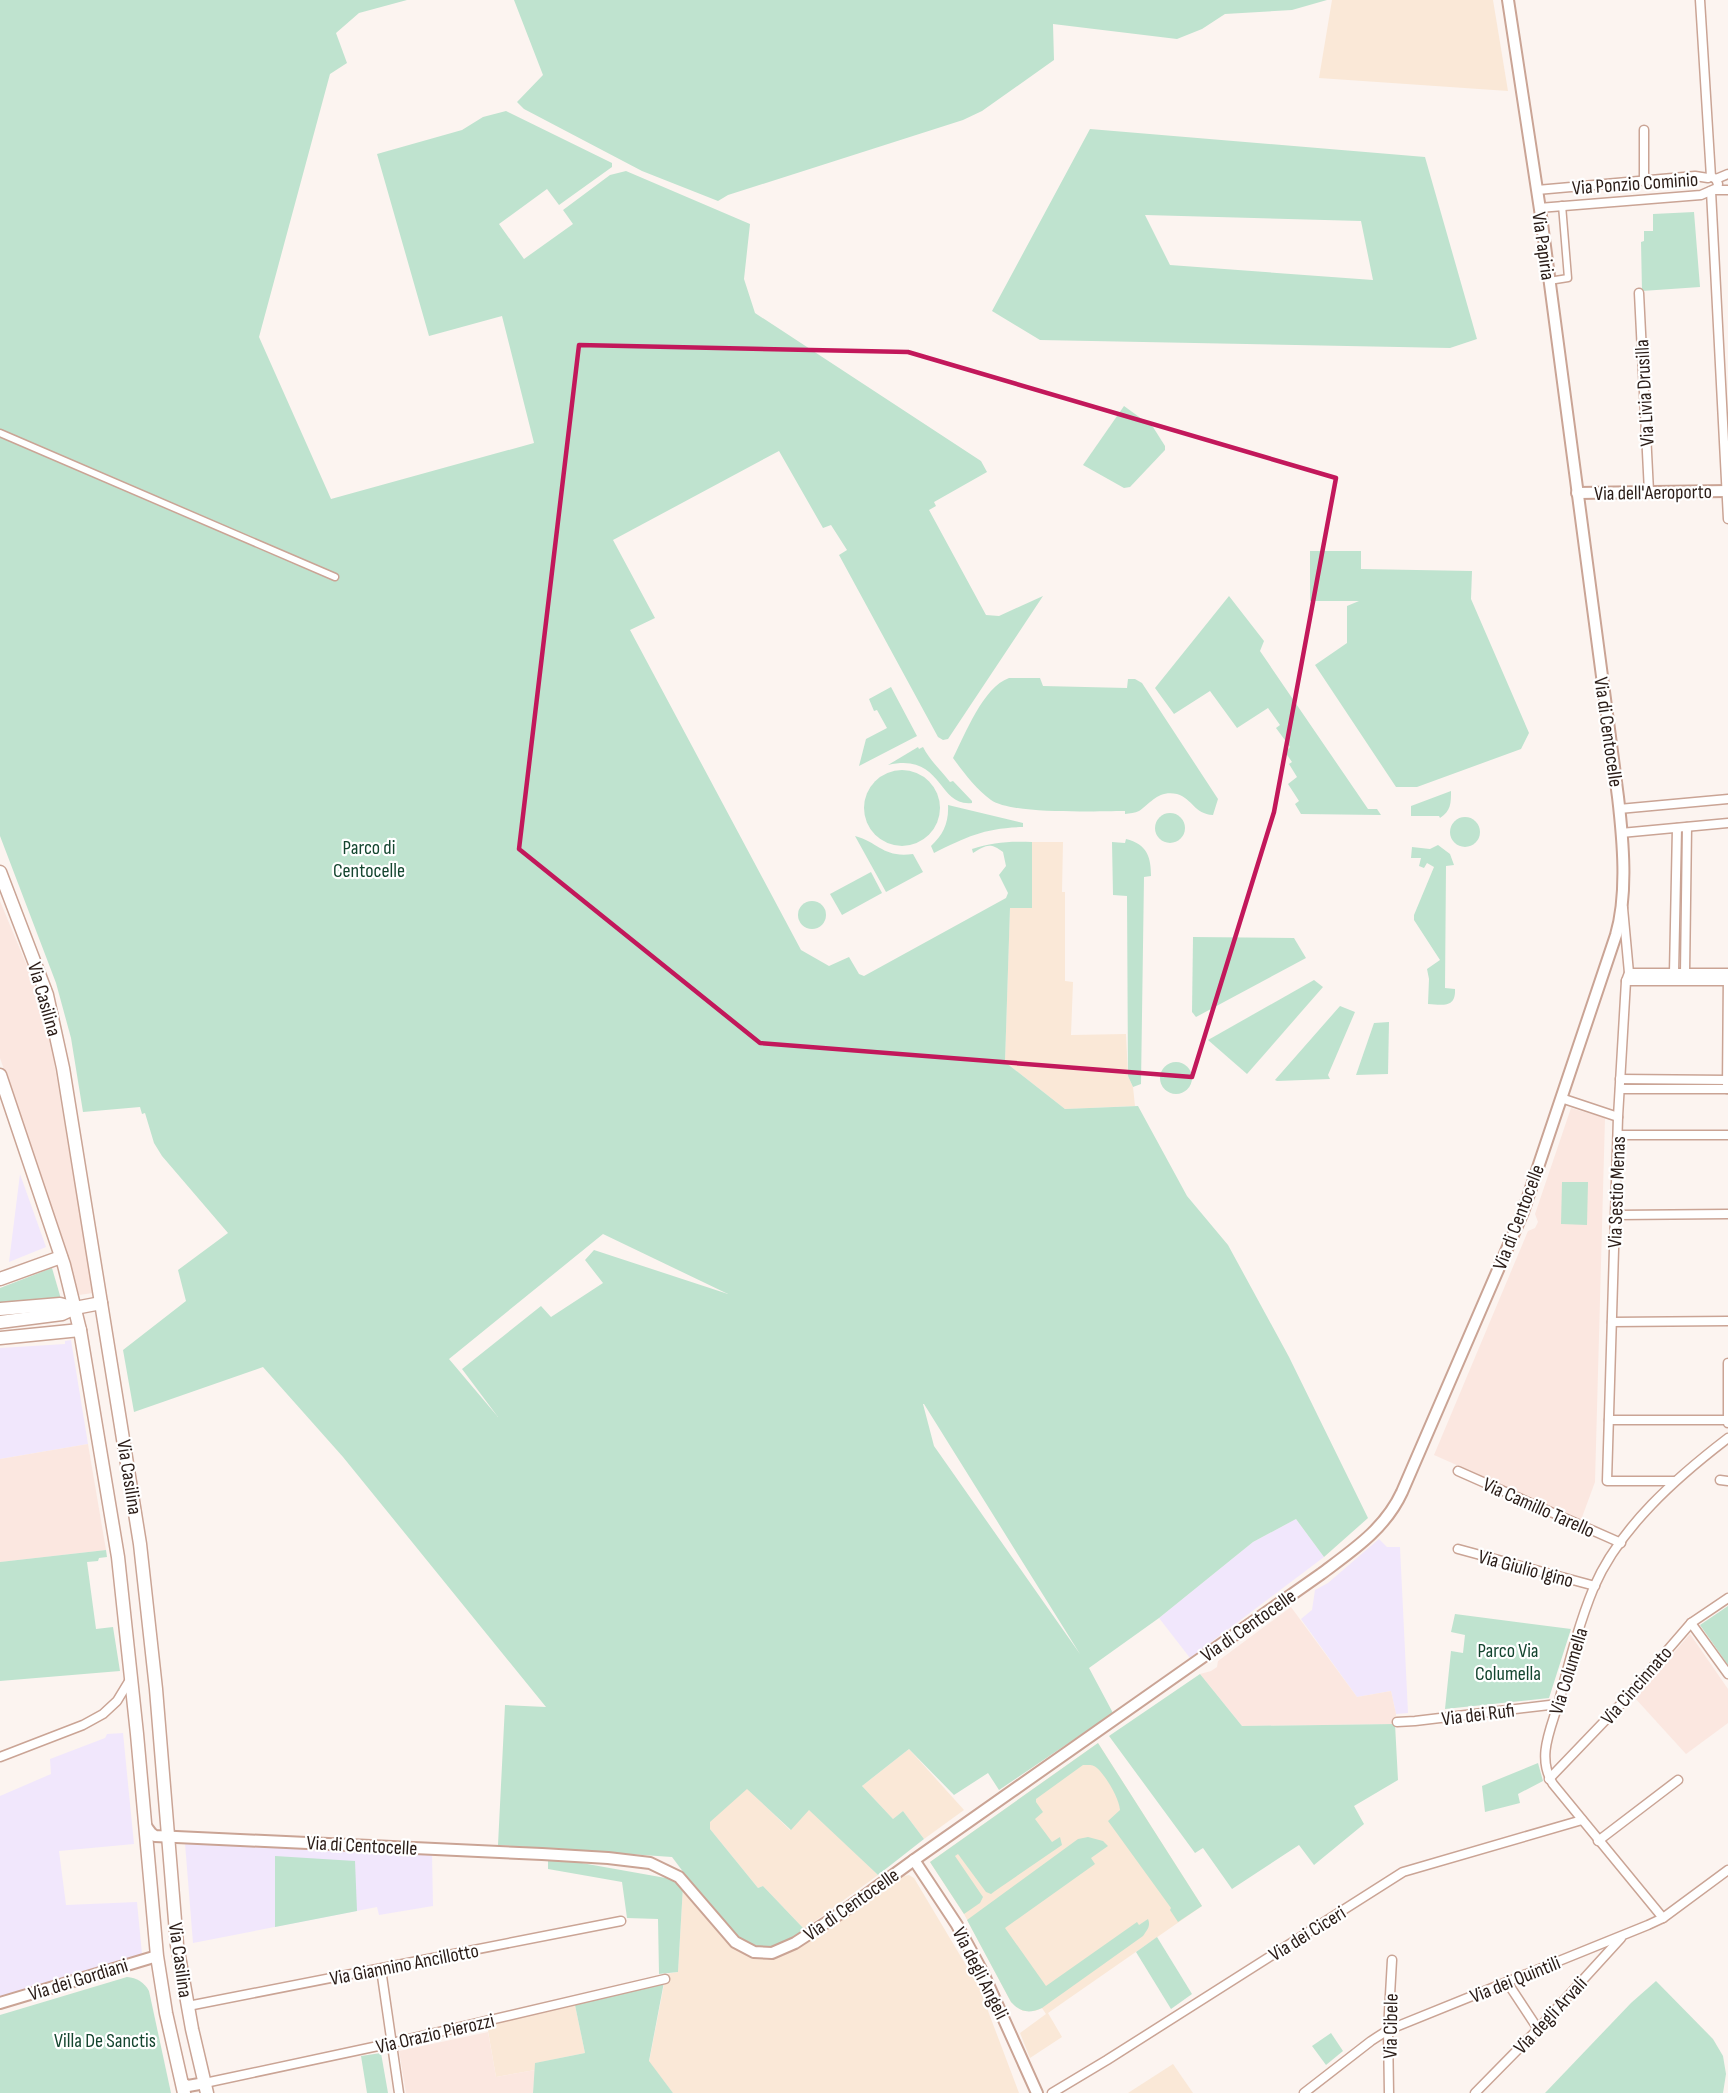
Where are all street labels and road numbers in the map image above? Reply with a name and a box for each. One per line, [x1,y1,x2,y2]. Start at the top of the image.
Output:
street label: Via Ponzio Cominio [1571,168,1699,200]
street label: Via Papiria [1526,210,1560,282]
street label: Via Livia Drusilla [1630,339,1660,447]
street label: Via dell'Aeroporto [1594,480,1712,506]
street label: Via di Centocelle [1588,676,1628,789]
street label: Via Casilina [22,960,66,1039]
street label: Via Sestio Menas [1603,1136,1631,1248]
street label: Via di Centocelle [1488,1161,1550,1273]
street label: Via Casilina [111,1438,147,1516]
street label: Via Camillo Tarello [1479,1473,1598,1543]
street label: Via Giulio Igino [1475,1545,1576,1593]
street label: Via di Centocelle [1196,1584,1301,1667]
street label: Via Columella [1544,1625,1594,1718]
street label: Via Cincinnato [1596,1641,1677,1730]
street label: Via dei Rufi [1440,1699,1516,1731]
street label: Via di Centocelle [306,1831,418,1861]
street label: Via di Centocelle [799,1863,904,1946]
street label: Via dei Ciceri [1265,1901,1350,1967]
street label: Via Casilina [163,1921,197,1999]
street label: Via degli Angeli [947,1923,1014,2024]
street label: Via Giannino Ancillotto [328,1939,481,1991]
street label: Via dei Quintili [1467,1951,1564,2009]
street label: Via dei Gordiani [26,1953,131,2006]
street label: Via degli Arvali [1509,1972,1593,2059]
street label: Via Cibele [1378,1993,1404,2059]
street label: Via Orazio Pierozzi [374,2009,497,2059]

